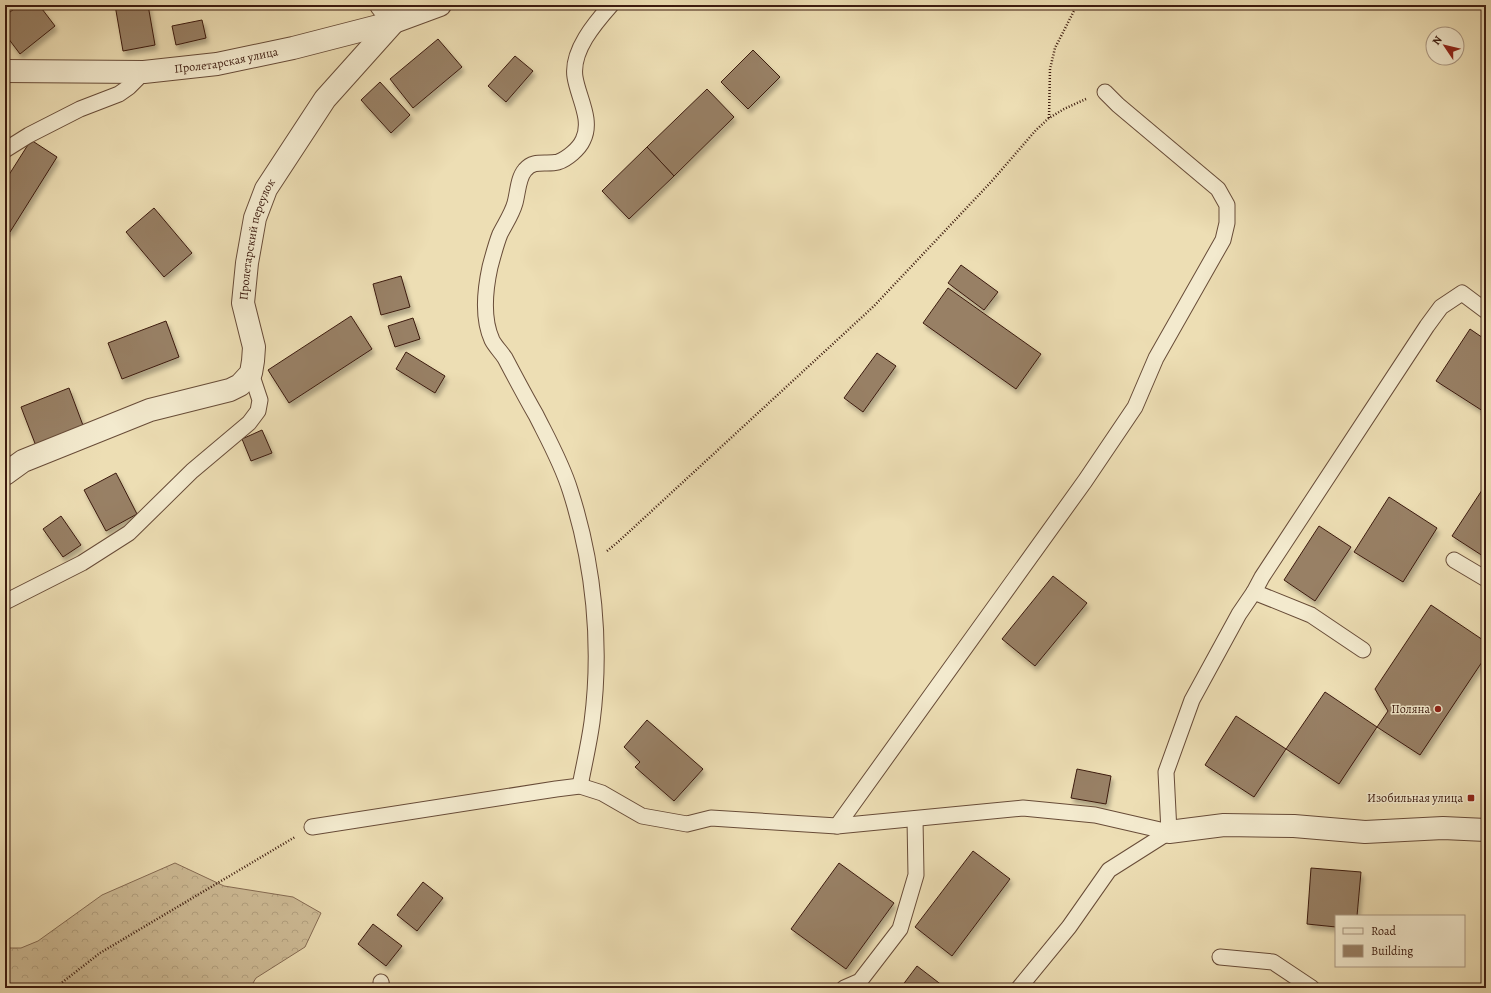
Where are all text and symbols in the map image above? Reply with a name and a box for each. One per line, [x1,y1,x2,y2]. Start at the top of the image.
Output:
north arrow [1425,26,1465,66]
text: N [1429,33,1446,48]
street label: Пролетарская улица [173,43,280,77]
street label: Пролетарский переулок [235,175,279,301]
place label: Поляна [1391,701,1430,717]
marker: Поляна [1433,704,1443,714]
place label: Изобильная улица [1367,790,1463,806]
marker: Изобильная улица [1466,793,1476,803]
legend [1335,915,1465,967]
text: Road [1371,923,1397,939]
text: Building [1371,943,1413,959]

